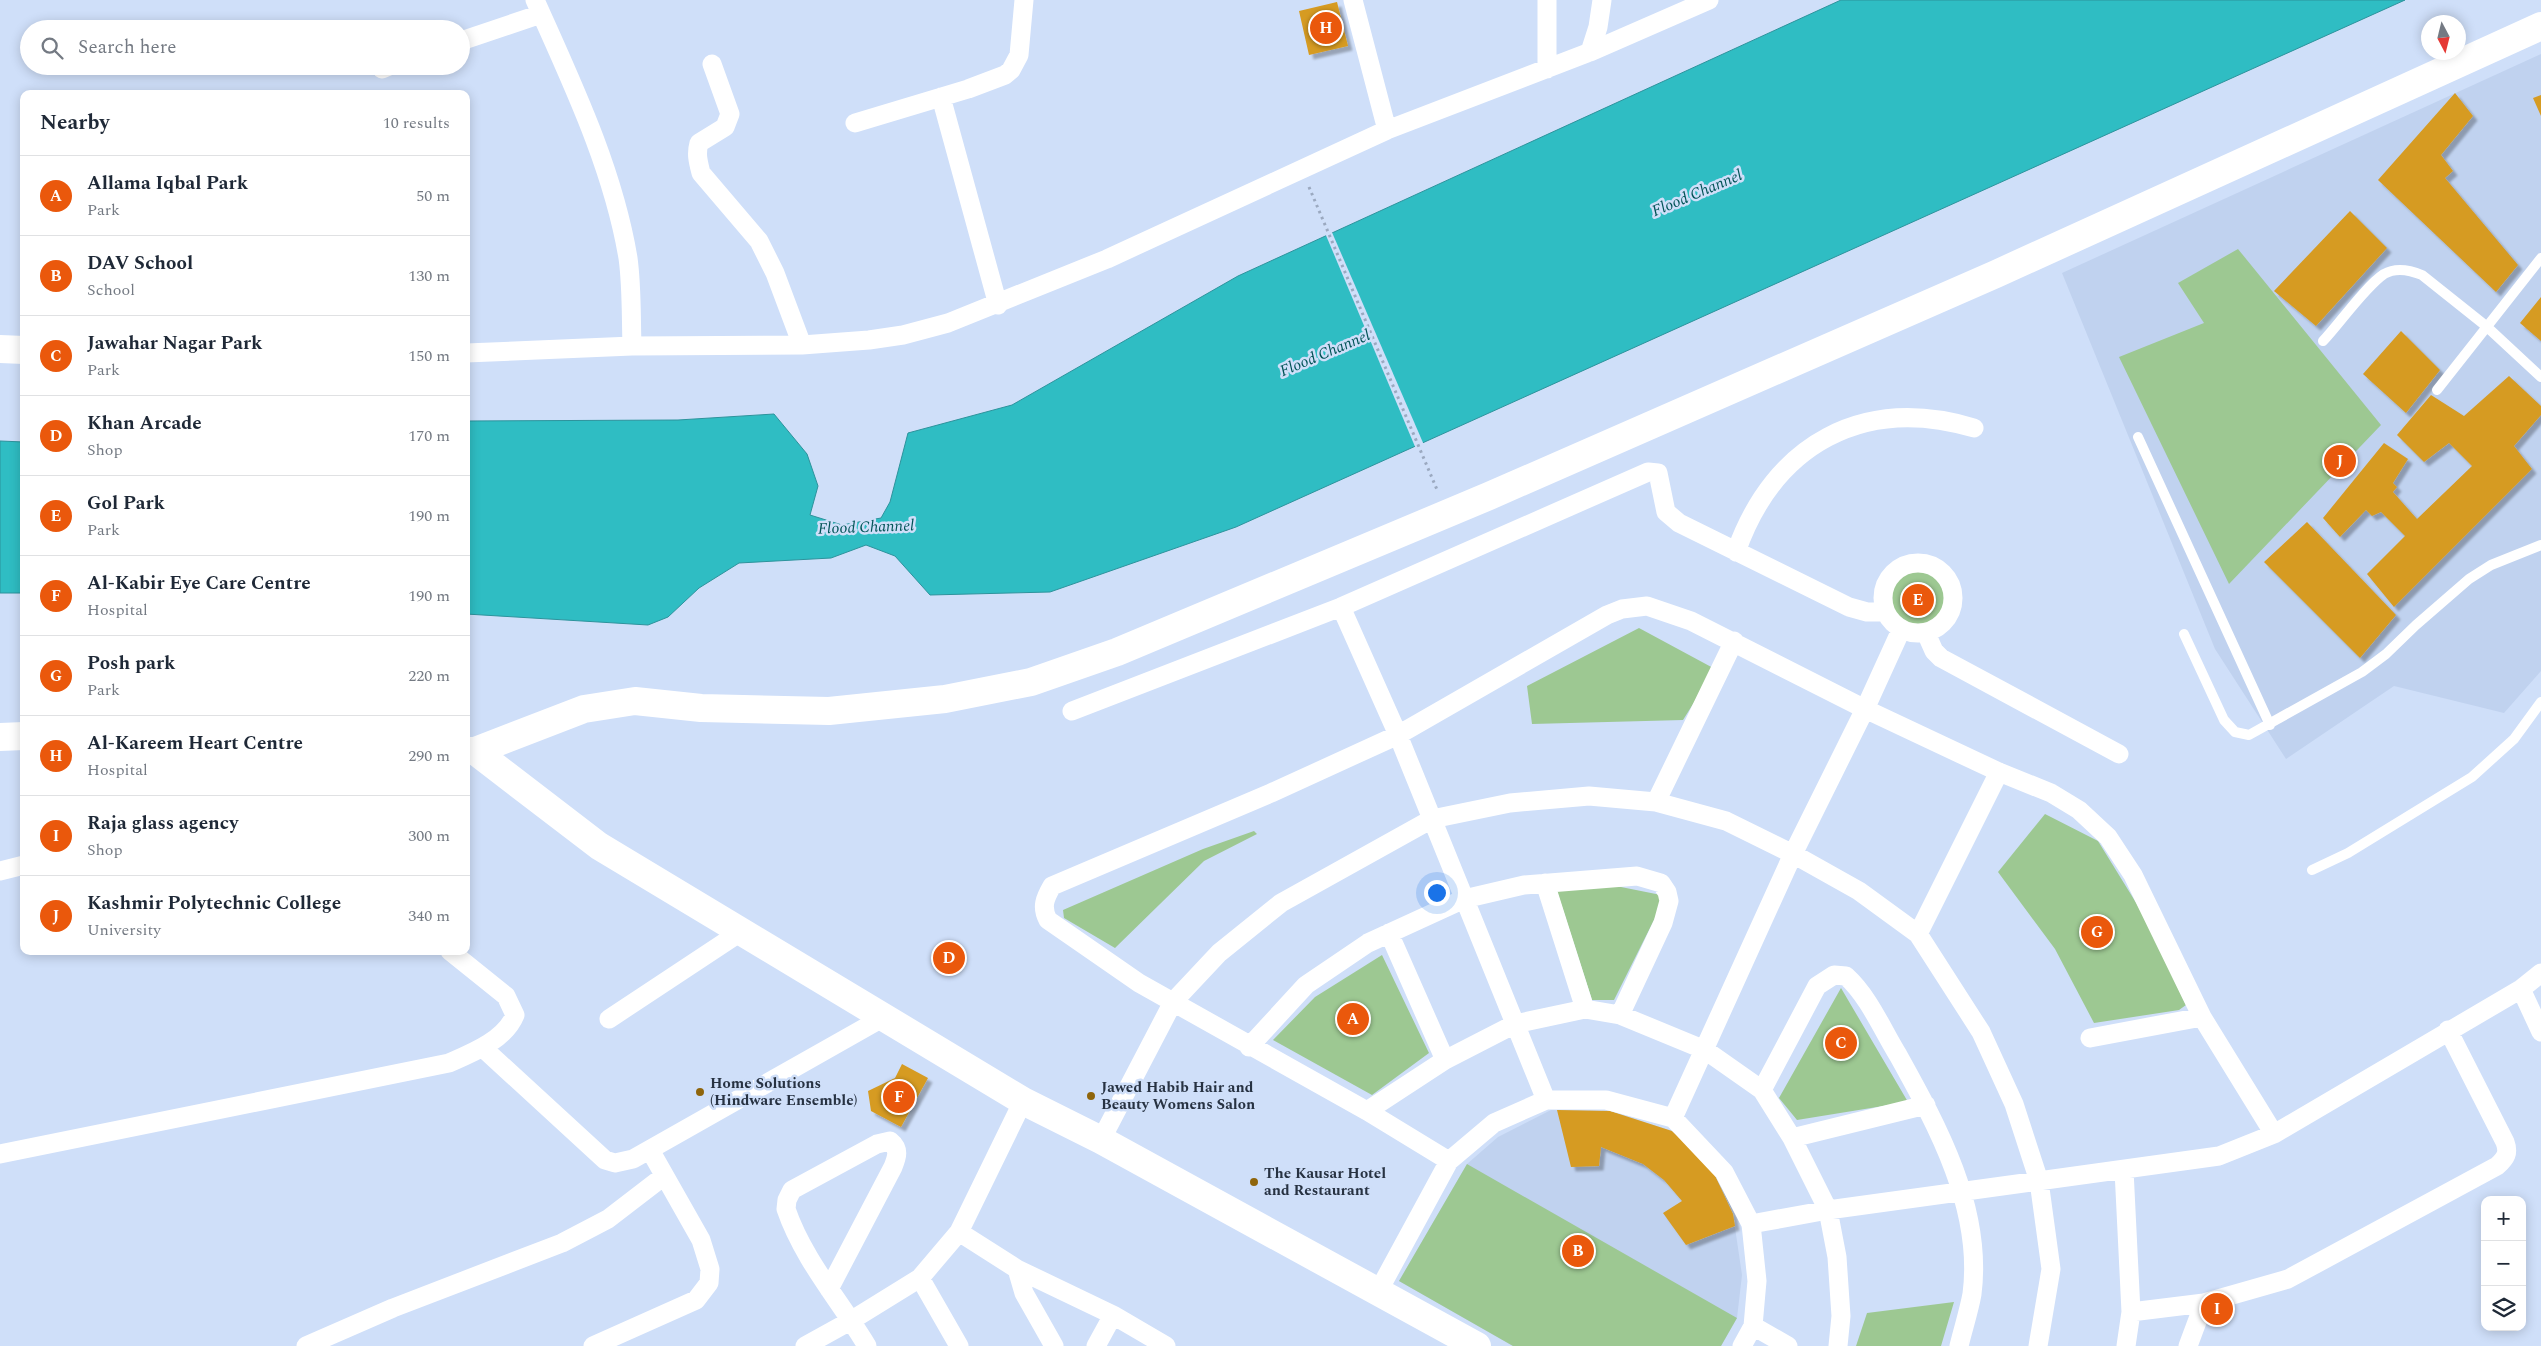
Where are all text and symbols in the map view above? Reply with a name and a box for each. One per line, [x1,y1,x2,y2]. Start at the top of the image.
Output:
pin: H [1310,9,1342,47]
north arrow [2421,15,2466,60]
search box [20,20,470,75]
text: Search here [78,33,177,62]
icon: search [38,34,66,62]
text: Nearby [40,107,110,139]
text: 10 results [383,111,450,135]
water label: Flood Channel [1648,163,1746,223]
text: Allama Iqbal Park [87,169,248,198]
text: A [50,184,62,208]
text: 50 m [416,184,450,208]
text: Park [87,198,120,222]
text: DAV School [87,249,193,278]
text: B [50,264,62,288]
text: 130 m [408,264,450,288]
text: School [87,278,135,302]
water label: Flood Channel [1276,323,1374,383]
text: Jawahar Nagar Park [87,329,263,358]
text: C [50,344,62,368]
text: 150 m [408,344,450,368]
text: Park [87,358,120,382]
text: Khan Arcade [87,409,202,438]
text: D [50,424,62,448]
text: 170 m [408,424,450,448]
text: Shop [87,438,123,462]
pin: J [2324,442,2356,480]
text: Gol Park [87,489,165,518]
text: E [51,504,61,528]
text: 190 m [408,504,450,528]
water label: Flood Channel [817,513,915,541]
text: Park [87,518,120,542]
text: Al-Kabir Eye Care Centre [87,569,311,598]
pin: E [1902,581,1934,619]
text: F [51,584,61,608]
text: 190 m [408,584,450,608]
text: Hospital [87,598,148,622]
text: Posh park [87,649,175,678]
text: G [50,664,62,688]
text: 220 m [408,664,450,688]
text: Park [87,678,120,702]
text: Al-Kareem Heart Centre [87,729,303,758]
text: H [49,744,63,768]
text: 290 m [408,744,450,768]
text: Hospital [87,758,148,782]
text: Raja glass agency [87,809,238,838]
text: I [53,824,59,848]
text: 300 m [408,824,450,848]
text: Shop [87,838,123,862]
your location [1424,880,1450,906]
text: Kashmir Polytechnic College [87,889,341,918]
text: J [53,904,59,928]
text: 340 m [408,904,450,928]
pin: G [2081,913,2113,951]
text: University [87,918,161,942]
pin: D [933,939,965,977]
pin: A [1337,1000,1369,1038]
pin: C [1825,1024,1857,1062]
place label: Home Solutions (Hindware Ensemble) [710,1072,858,1112]
place label: Jawed Habib Hair and Beauty Womens Salon [1101,1076,1255,1116]
pin: F [883,1078,915,1116]
marker: Home Solutions (Hindware Ensemble) [694,1086,706,1098]
marker: Jawed Habib Hair and Beauty Womens Salon [1085,1090,1097,1102]
place label: The Kausar Hotel and Restaurant [1264,1162,1386,1202]
marker: The Kausar Hotel and Restaurant [1248,1176,1260,1188]
map controls [2481,1196,2526,1331]
button: + [2481,1196,2526,1241]
pin: B [1562,1232,1594,1270]
button: − [2481,1241,2526,1286]
button: layers [2481,1286,2526,1331]
pin: I [2201,1290,2233,1328]

